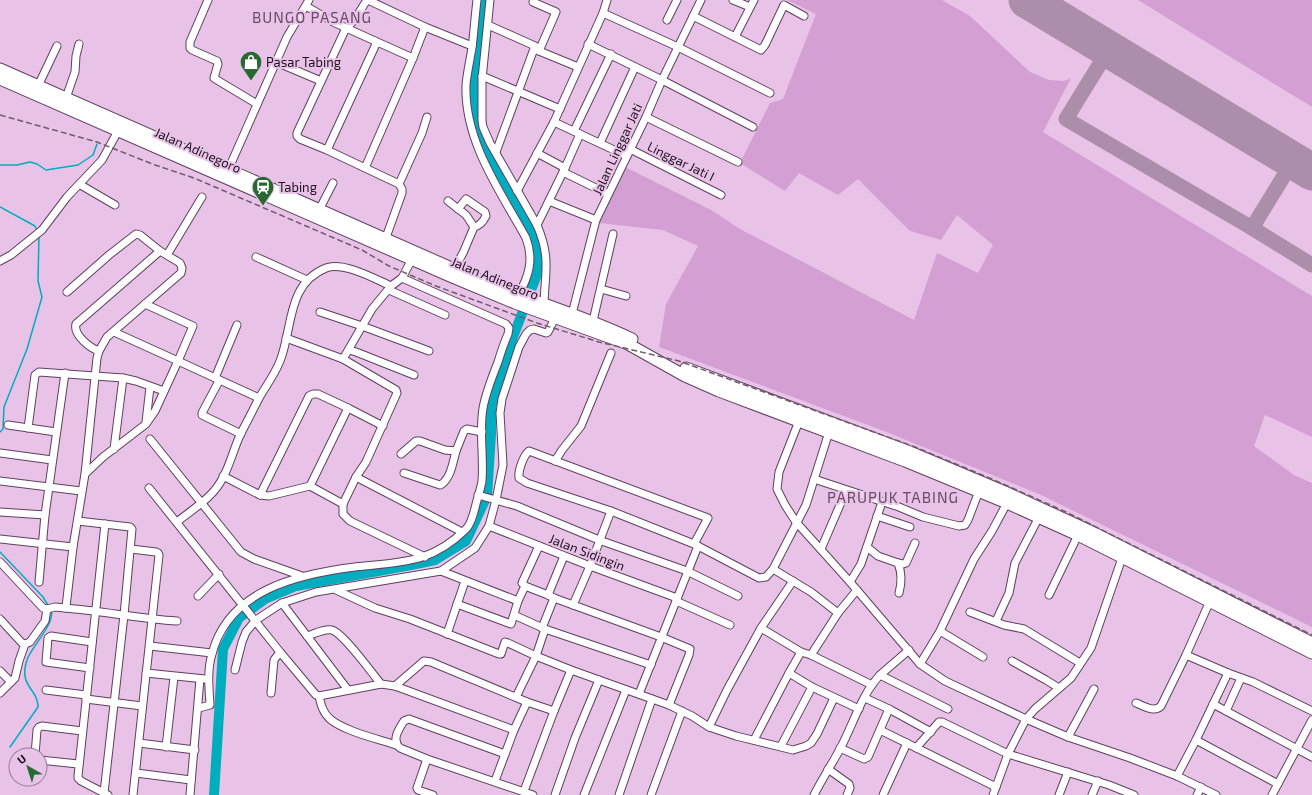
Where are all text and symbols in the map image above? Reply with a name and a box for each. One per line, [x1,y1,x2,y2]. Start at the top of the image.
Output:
district label: BUNGO PASANG [252,8,372,26]
shop icon: Pasar Tabing [238,49,264,82]
place label: Pasar Tabing [266,54,341,70]
street label: Jalan Linggar Jati [589,101,645,197]
street label: Jalan Adinegoro [152,124,244,176]
street label: Linggar Jati I [645,138,717,184]
station icon: Tabing [250,174,276,207]
place label: Tabing [278,179,317,195]
street label: Jalan Adinegoro [449,253,541,303]
district label: PARUPUK TABING [827,488,959,506]
street label: Jalan Sidingin [547,530,627,574]
north arrow [8,747,48,787]
text: U [14,751,28,766]

